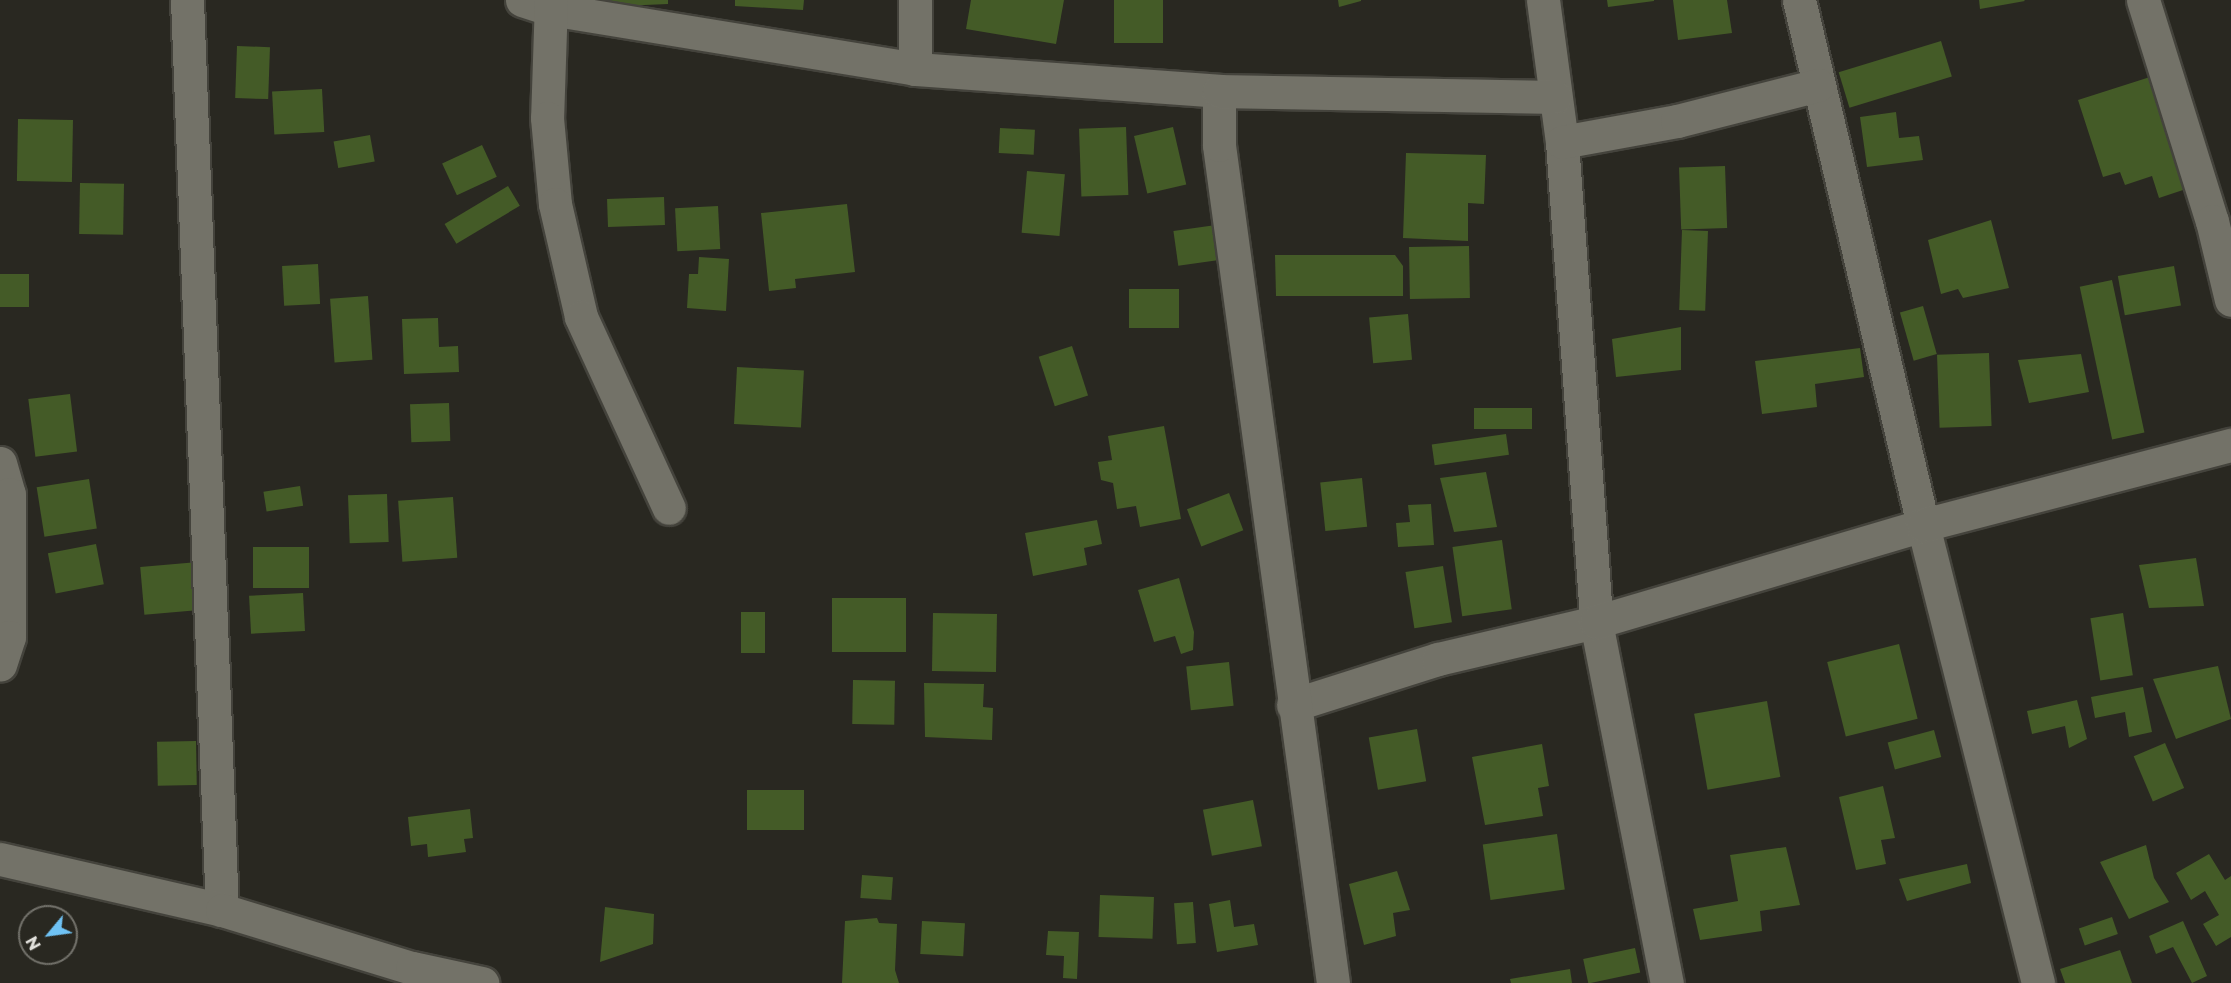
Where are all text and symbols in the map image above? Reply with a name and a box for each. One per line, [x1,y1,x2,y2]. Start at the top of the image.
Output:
north arrow [18,905,78,965]
text: N [22,933,45,953]

